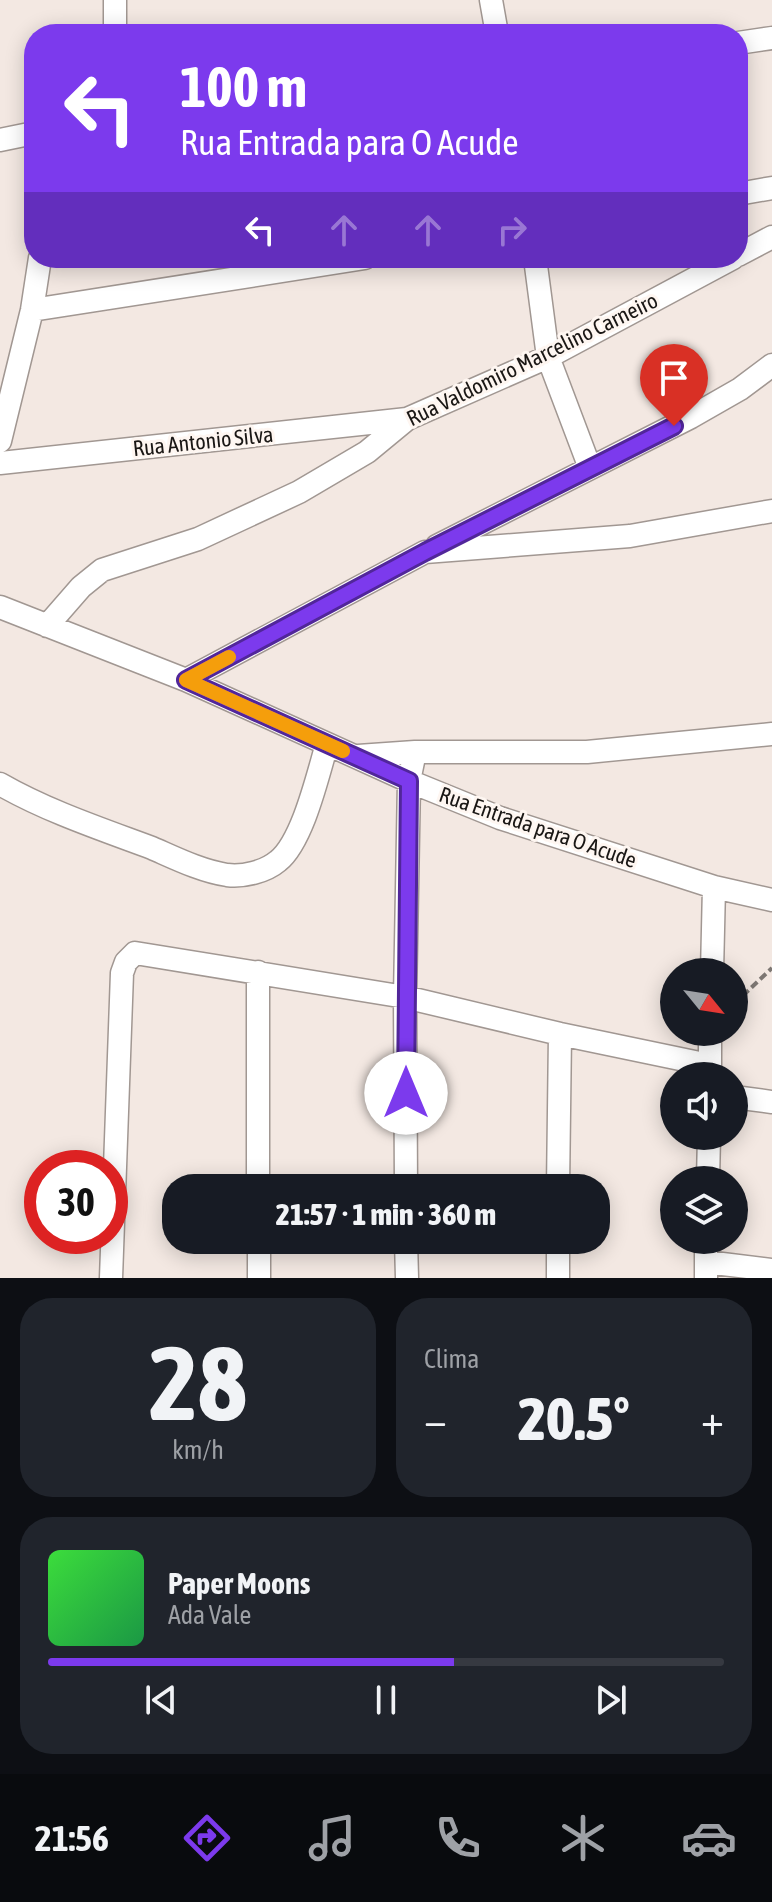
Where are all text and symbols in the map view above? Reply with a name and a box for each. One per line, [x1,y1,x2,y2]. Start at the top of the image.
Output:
text: 100 m [180,55,307,119]
icon: left [48,56,152,160]
text: Rua Entrada para O Acude [180,121,519,163]
icon: left [238,208,282,252]
icon: ahead [322,208,366,252]
icon: ahead [406,208,450,252]
icon: right [490,208,534,252]
street label: Rua Valdomiro Marcelino Carneiro [402,287,662,431]
pin [640,344,708,426]
icon: arrive [652,356,696,400]
street label: Rua Antonio Silva [132,421,274,461]
street label: Rua Entrada para O Acude [436,781,640,873]
north arrow [660,958,748,1046]
map controls [660,958,748,1254]
position arrow [364,1051,448,1135]
button: sound [660,1062,748,1150]
speed limit sign: 30 [24,1150,128,1254]
button: layers [660,1166,748,1254]
text: 21:57 · 1 min · 360 m [276,1197,496,1231]
text: 28 [149,1323,247,1442]
text: Clima [424,1344,479,1374]
text: 20.5° [518,1384,630,1453]
text: − [424,1394,447,1444]
text: + [701,1394,724,1444]
text: km/h [172,1435,224,1465]
text: Paper Moons [168,1566,310,1600]
text: Ada Vale [168,1600,251,1630]
icon: previous [139,1678,183,1722]
icon: pause [364,1678,408,1722]
icon: next [589,1678,633,1722]
icon: directions [179,1810,235,1866]
icon: music [304,1810,360,1866]
icon: phone [430,1810,486,1866]
icon: climate [555,1810,611,1866]
icon: car [681,1810,737,1866]
text: 21:56 [35,1817,109,1859]

